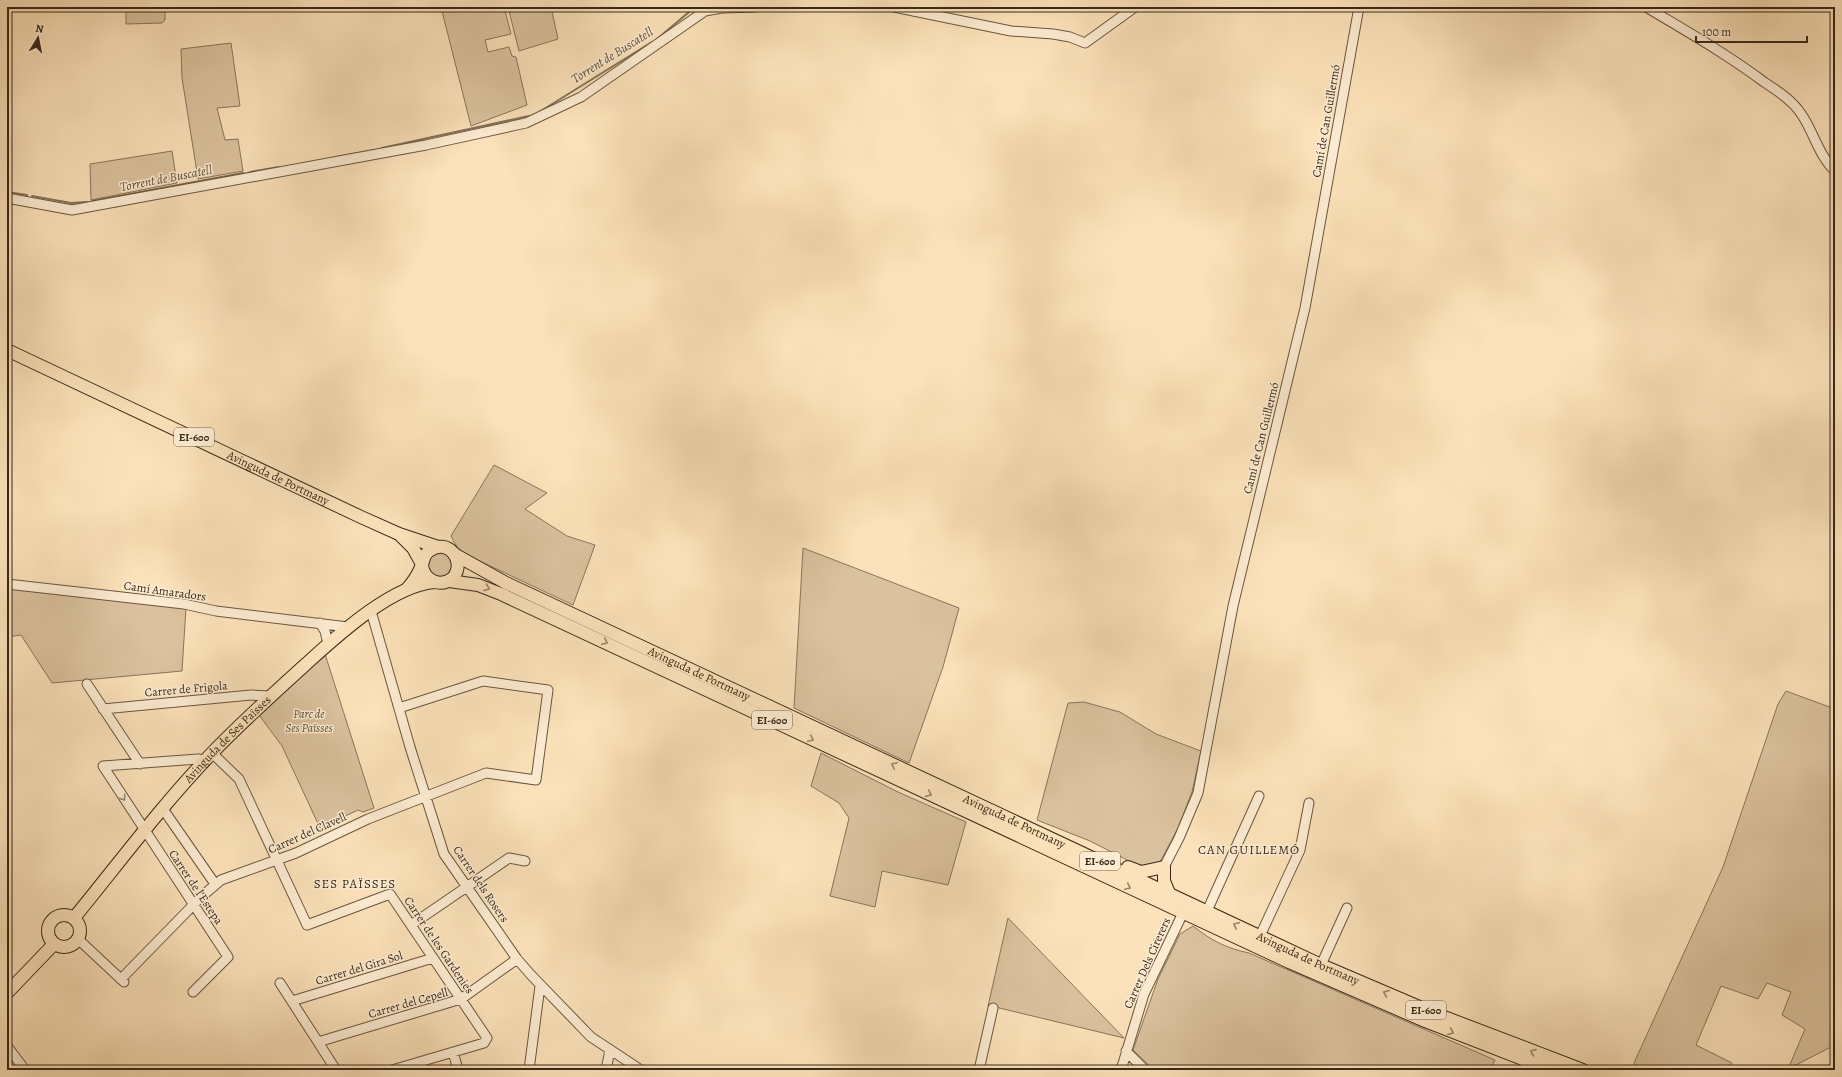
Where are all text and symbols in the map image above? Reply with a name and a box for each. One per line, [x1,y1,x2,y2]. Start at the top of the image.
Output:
north arrow [18,18,58,58]
scale bar [1696,18,1807,44]
text: N [34,21,45,37]
water label: Torrent de Buscatell [568,23,657,87]
text: 100 m [1702,24,1731,40]
street label: Camí de Can Guillermó [1308,63,1344,179]
water label: Torrent de Buscatell [119,161,214,195]
street label: Camí de Can Guillermó [1239,380,1283,495]
road number: EI-600 [174,428,214,446]
street label: Avinguda de Portmany [224,447,333,509]
street label: Camí Amaradors [123,577,207,605]
one-way arrow [483,584,490,592]
one-way arrow [601,637,608,645]
street label: Avinguda de Portmany [645,642,754,705]
street label: Carrer de Frigola [144,677,228,701]
street label: Avinguda de Ses Païsses [180,692,275,787]
park label: Parc de Ses Païsses [285,706,333,736]
road number: EI-600 [752,711,792,729]
one-way arrow [807,734,815,742]
one-way arrow [890,762,898,770]
one-way arrow [925,789,932,797]
street label: Avinguda de Portmany [960,790,1069,852]
one-way arrow [118,794,125,801]
street label: Carrer del Clavell [265,809,349,857]
district label: CAN GUILLEMÓ [1198,841,1300,858]
street label: Carrer dels Rosers [449,843,513,926]
street label: Carrer de l'Estepa [165,846,227,928]
road number: EI-600 [1080,852,1120,870]
district label: SES PAÏSSES [314,875,396,892]
one-way arrow [1124,882,1132,890]
street label: Carrer de les Gardenies [400,893,478,997]
street label: Carrer Dels Cirerers [1120,915,1174,1011]
one-way arrow [1233,922,1240,930]
street label: Avinguda de Portmany [1253,928,1362,989]
street label: Carrer del Gira Sol [314,947,405,989]
street label: Carrer del Cepell [366,984,450,1022]
one-way arrow [1383,990,1391,998]
road number: EI-600 [1406,1001,1446,1019]
one-way arrow [1447,1027,1455,1035]
one-way arrow [1530,1048,1537,1056]

